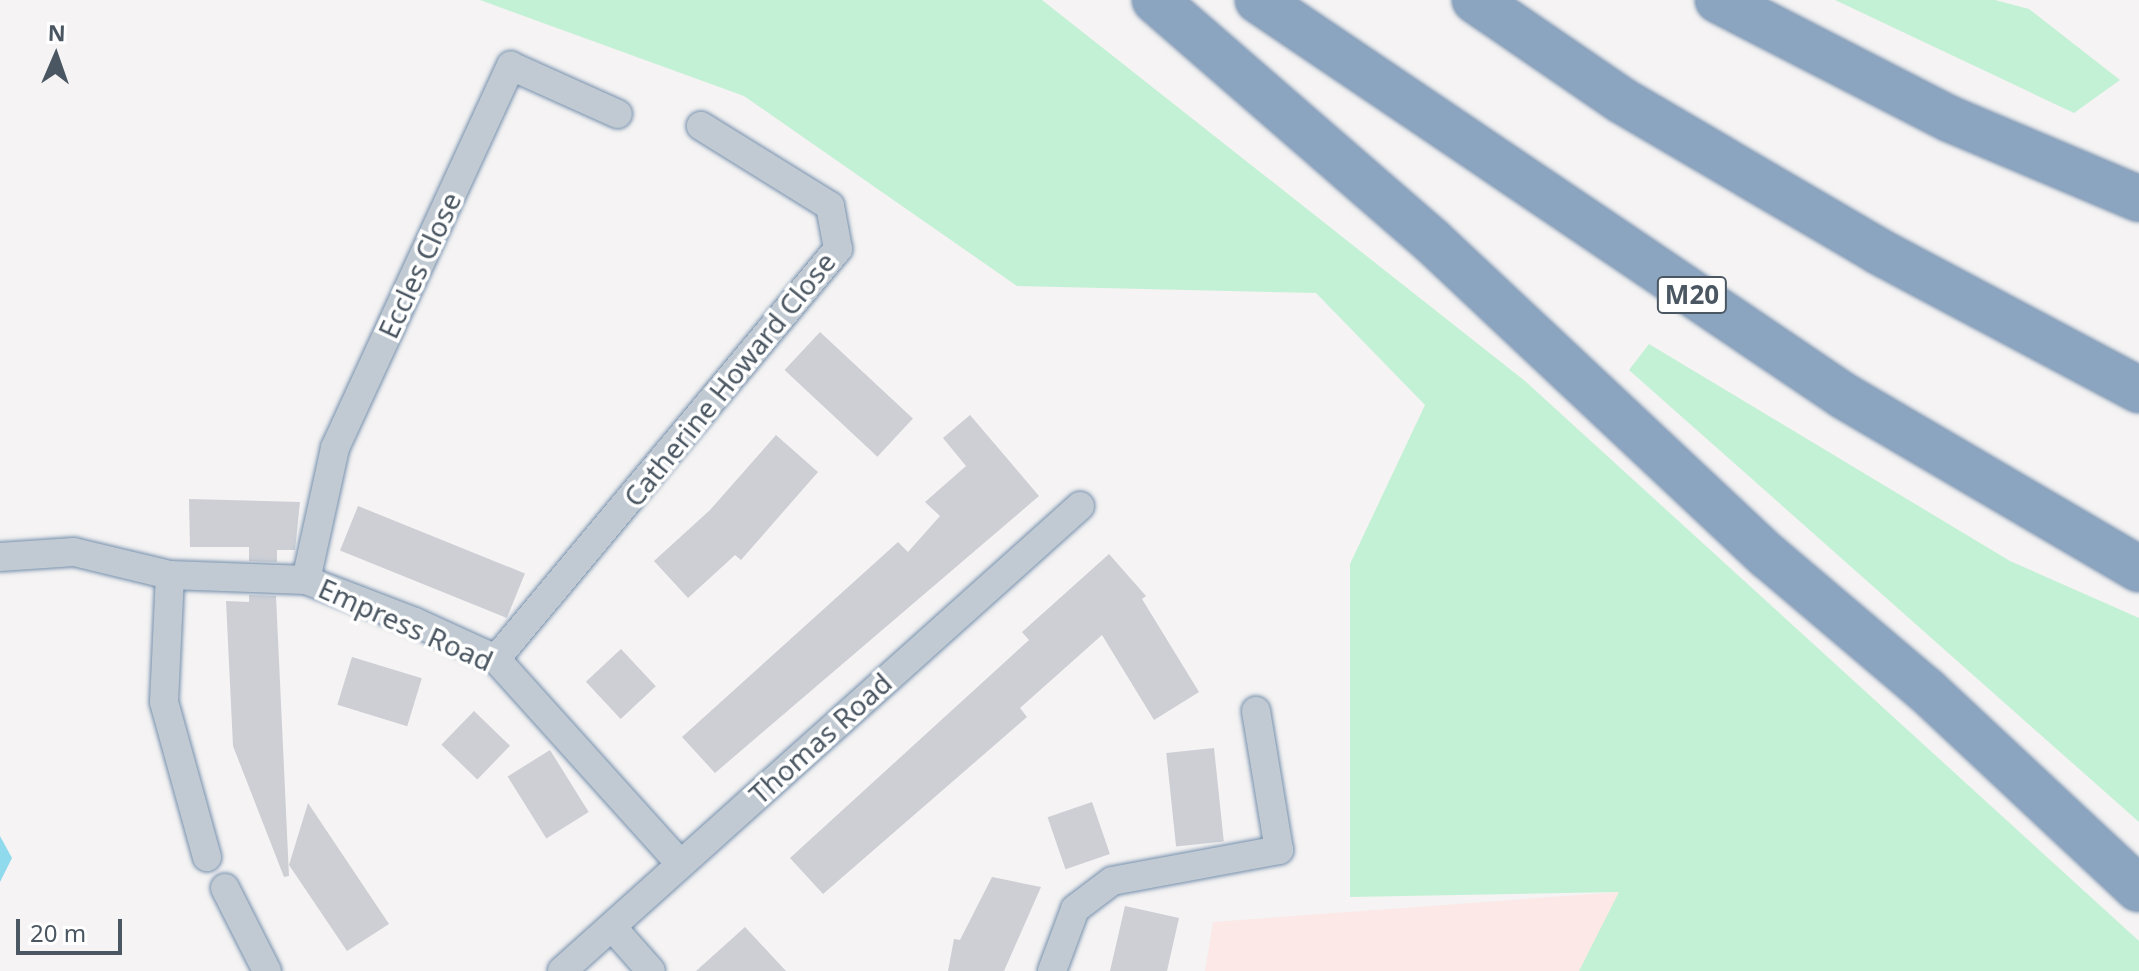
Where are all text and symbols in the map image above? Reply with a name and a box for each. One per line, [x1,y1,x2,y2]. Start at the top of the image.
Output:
north arrow [16,16,96,96]
text: N [47,17,66,47]
street label: Eccles Close [371,187,467,343]
street label: Catherine Howard Close [616,245,842,513]
road number: M20 [1656,273,1728,317]
street label: Empress Road [314,571,498,677]
street label: Thomas Road [742,665,898,811]
scale bar [20,903,126,953]
text: 20 m [30,916,86,949]

